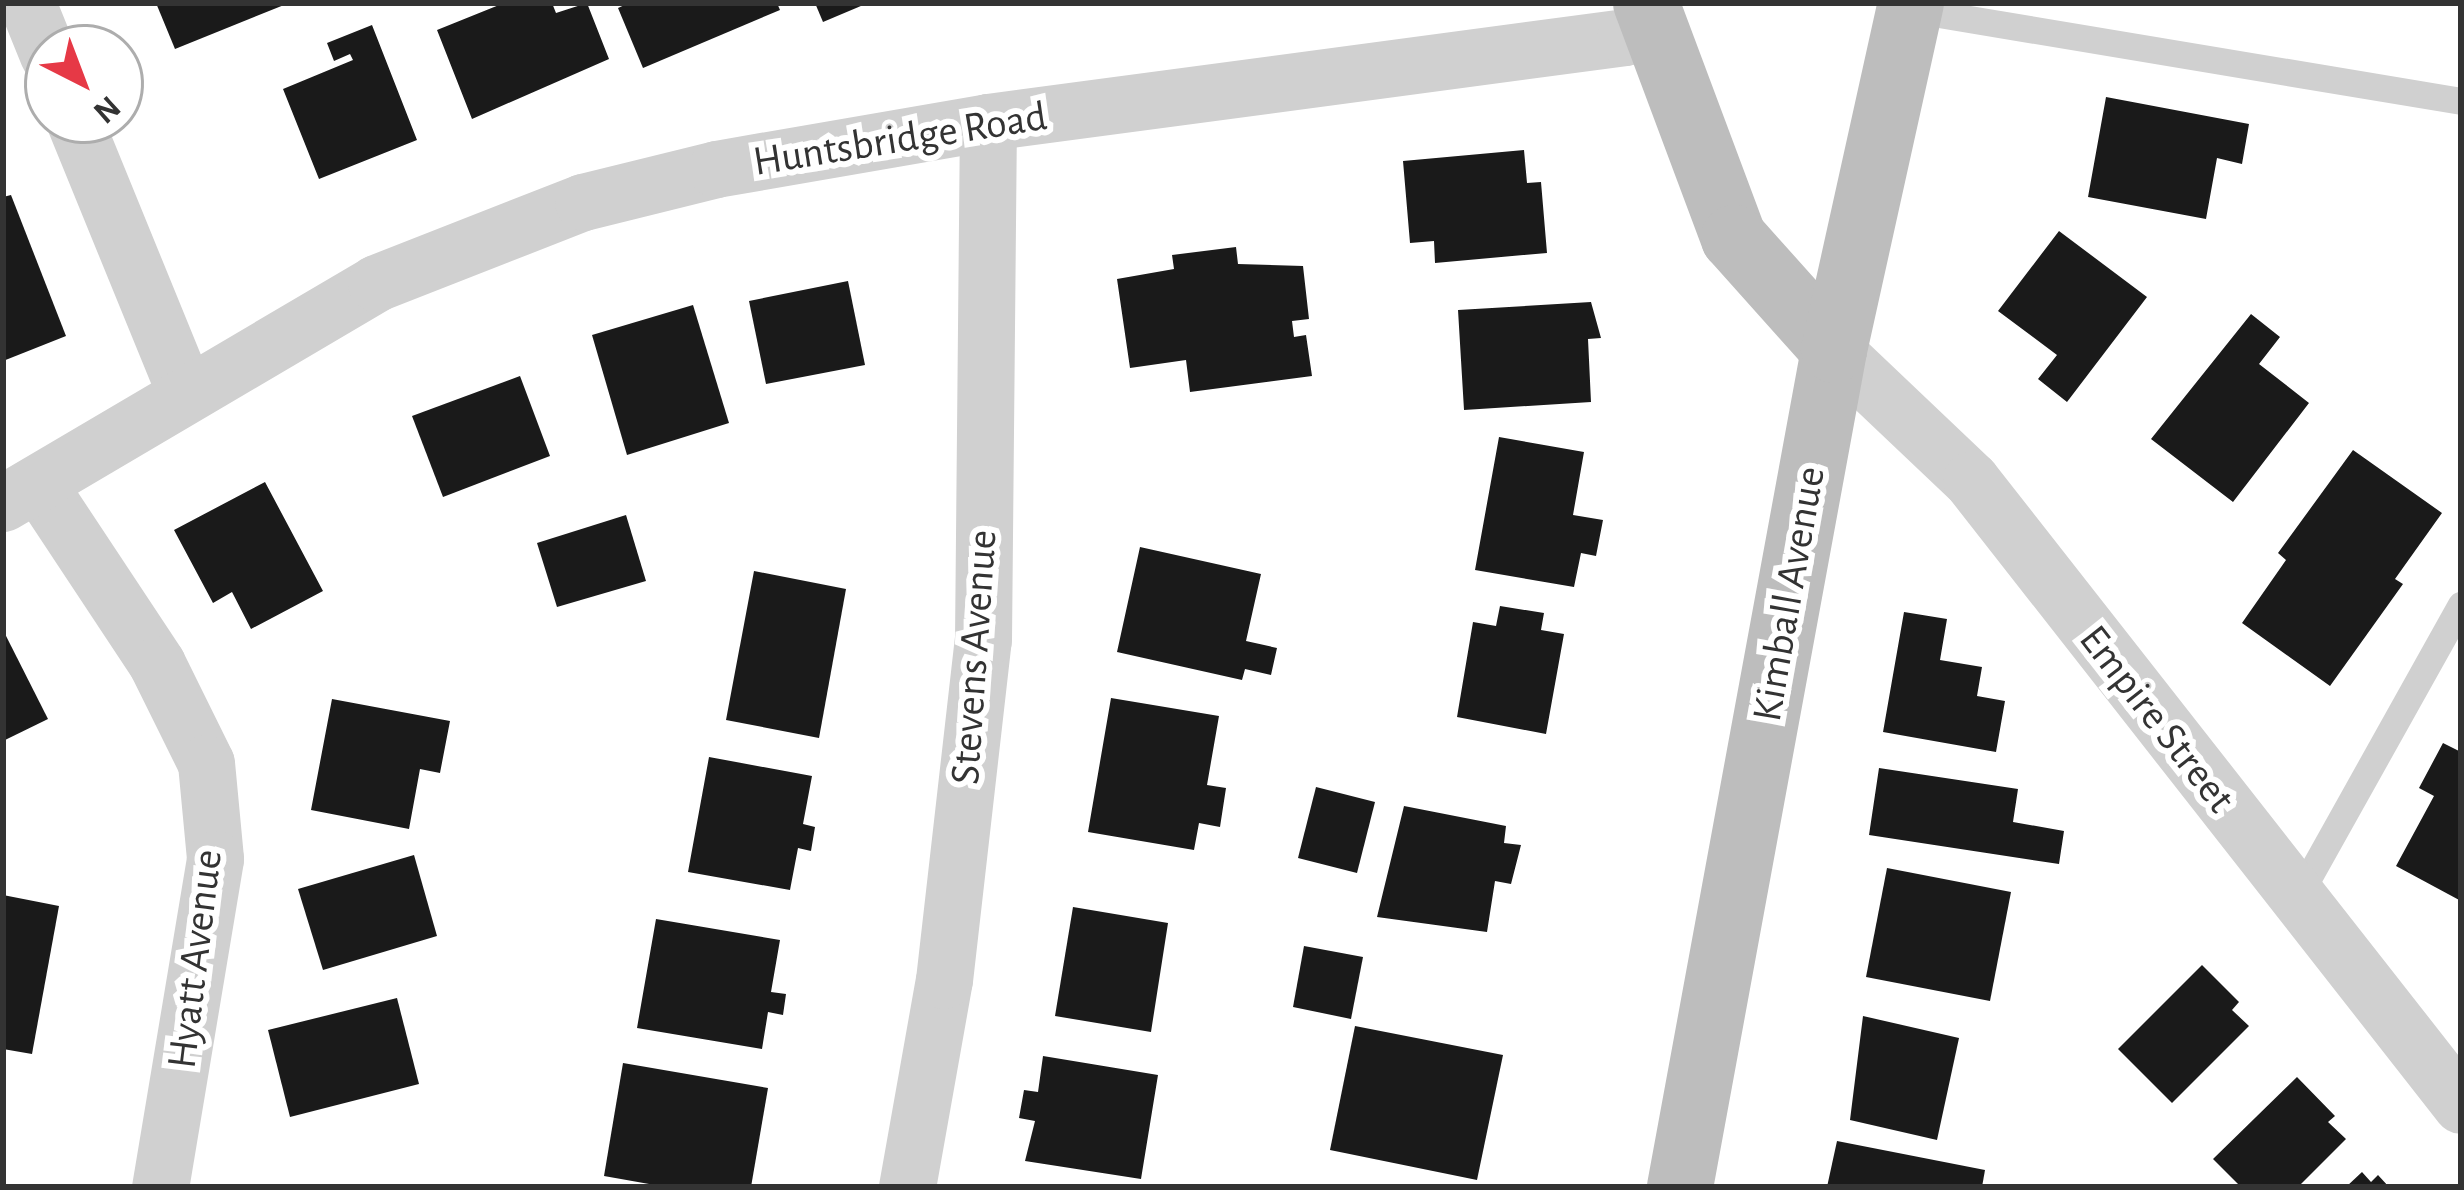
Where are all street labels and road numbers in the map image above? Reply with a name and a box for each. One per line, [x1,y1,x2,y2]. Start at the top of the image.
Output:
street label: Huntsbridge Road [749,91,1051,187]
street label: Kimball Avenue [1742,463,1836,725]
street label: Stevens Avenue [940,528,1008,786]
street label: Empire Street [2068,615,2246,823]
street label: Hyatt Avenue [157,847,233,1071]

